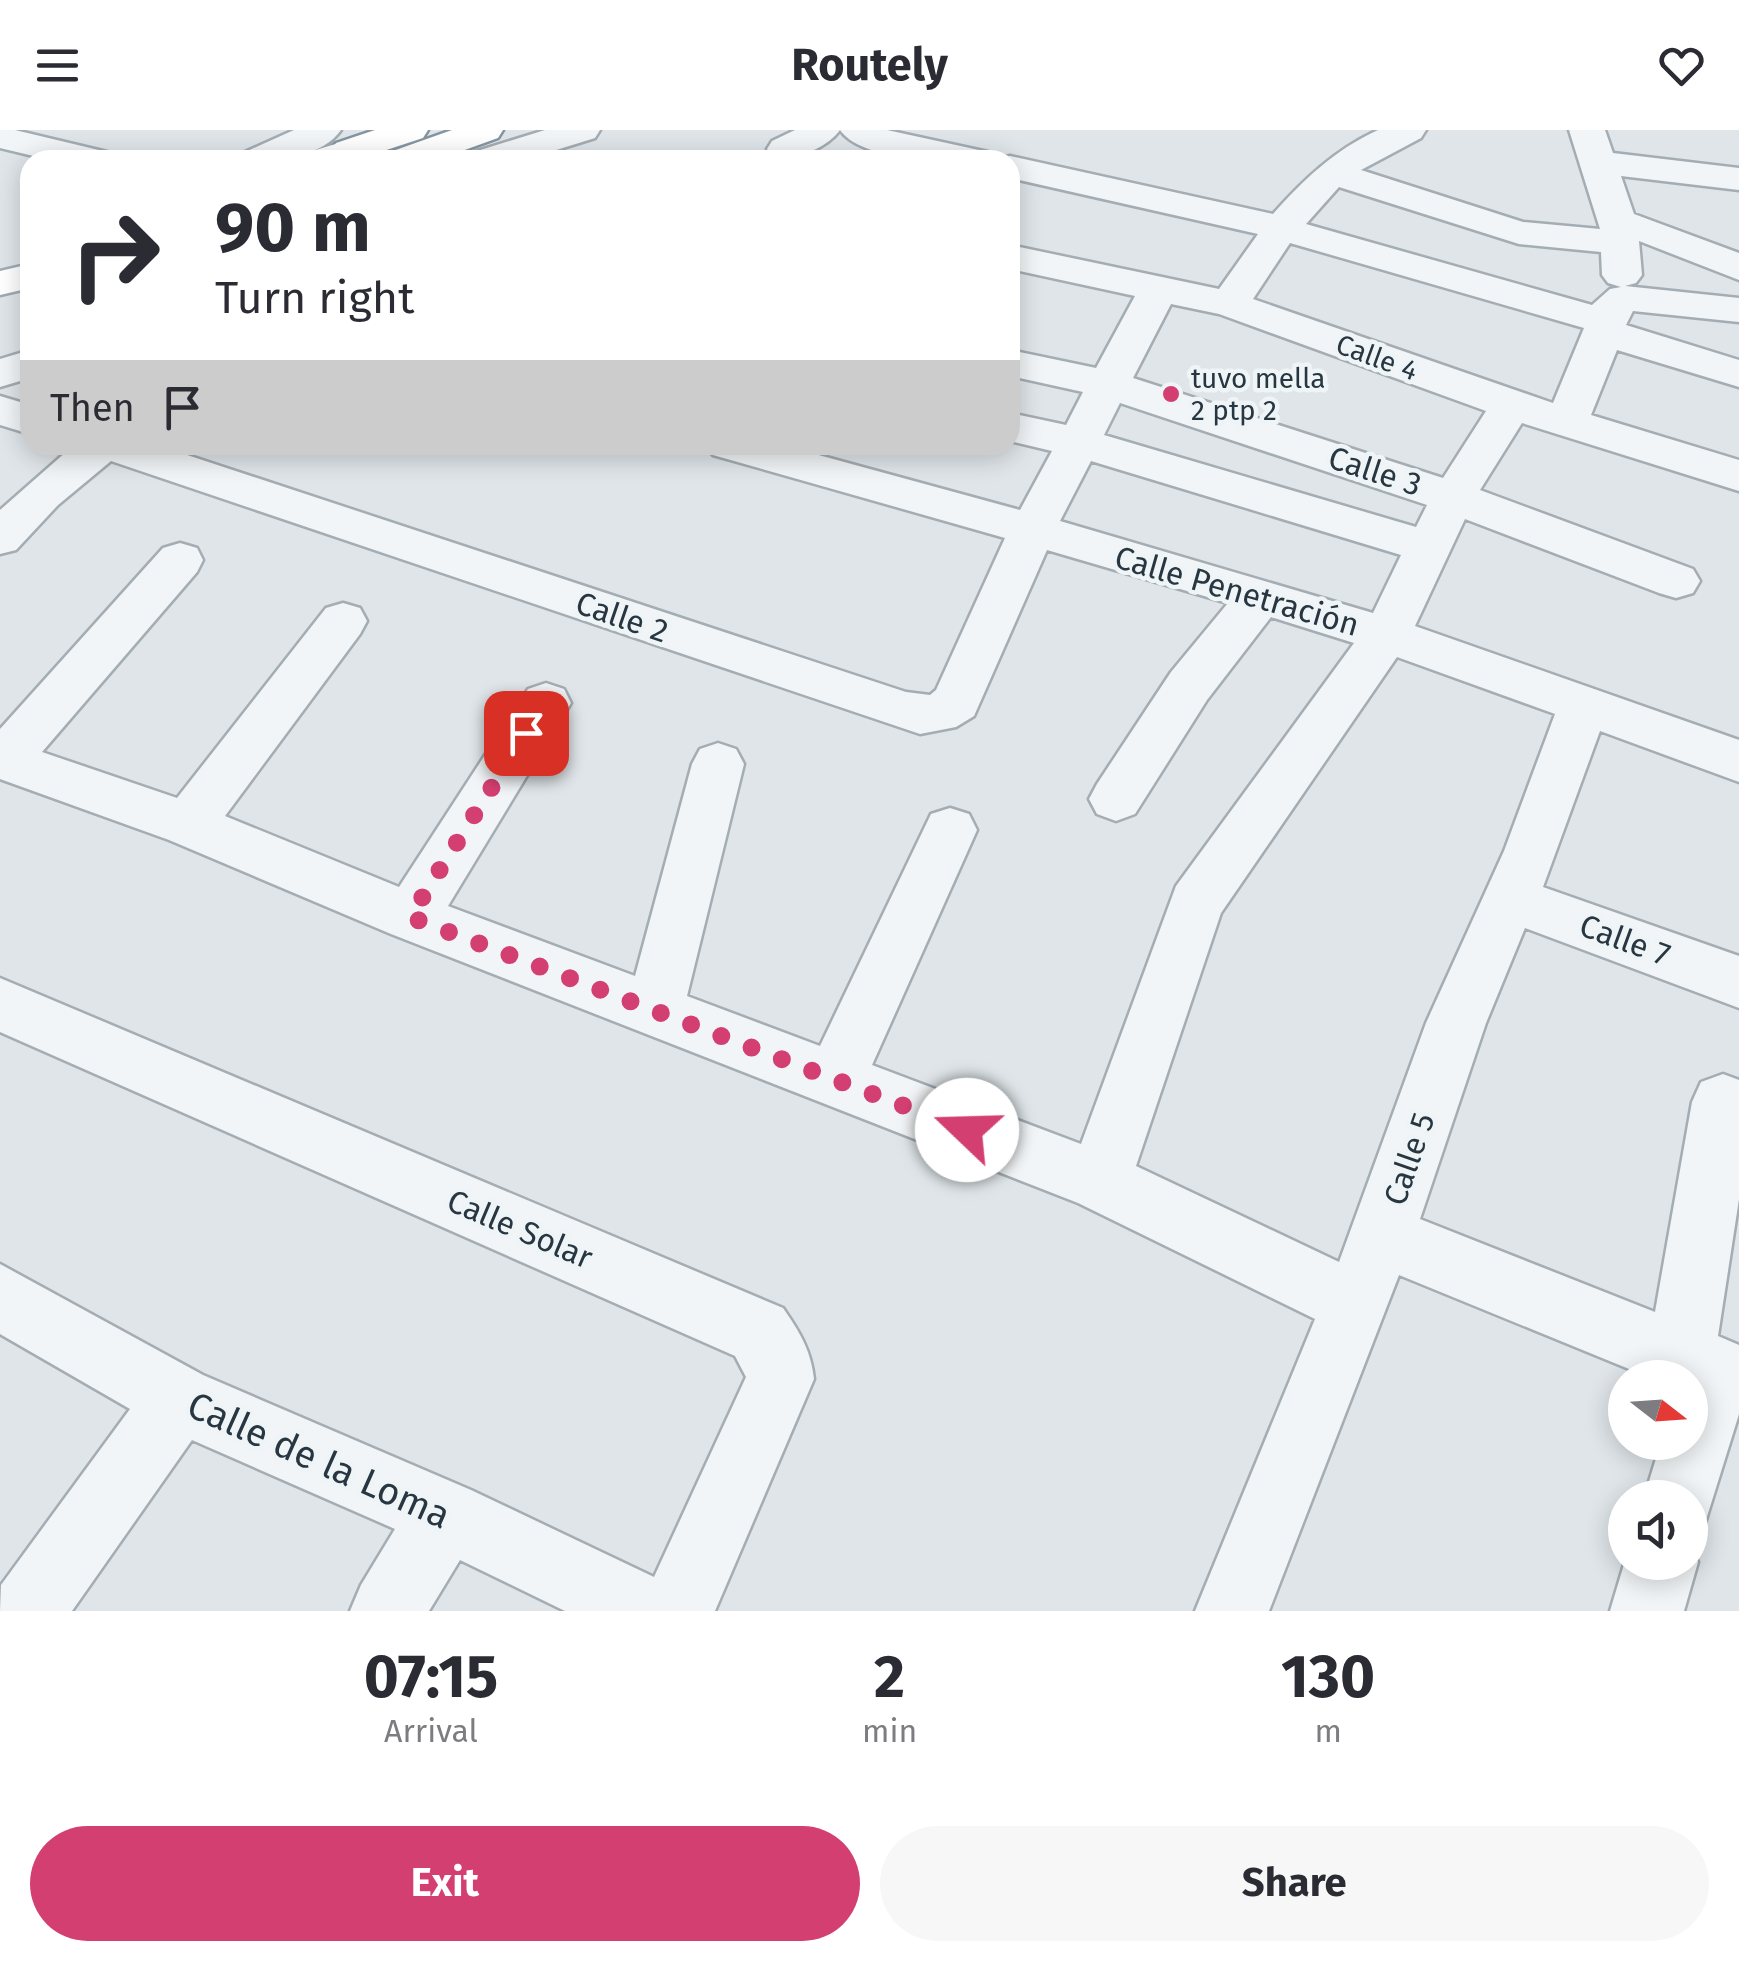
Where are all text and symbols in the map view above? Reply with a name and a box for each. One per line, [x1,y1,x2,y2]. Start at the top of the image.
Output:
icon: menu [30,38,85,93]
text: Routely [791,38,948,92]
icon: heart [1654,38,1709,93]
text: 90 m [215,186,371,270]
icon: right [50,190,180,320]
text: Turn right [215,271,414,325]
street label: Calle 4 [1332,328,1422,387]
place label: tuvo mella 2 ptp 2 [1191,362,1326,427]
icon: arrive [155,380,210,435]
marker: tuvo mella 2 ptp 2 [1160,383,1182,405]
text: Then [50,385,135,431]
street label: Calle 3 [1324,438,1426,504]
street label: Calle Penetración [1110,538,1364,644]
street label: Calle 2 [571,584,673,650]
pin [484,691,569,776]
icon: arrive [499,706,554,761]
street label: Calle 7 [1575,906,1675,974]
position arrow [915,1078,1019,1182]
street label: Calle 5 [1376,1108,1442,1210]
street label: Calle Solar [442,1181,599,1277]
north arrow [1608,1360,1708,1460]
map controls [1608,1360,1708,1580]
street label: Calle de la Loma [181,1382,457,1538]
button: sound [1608,1480,1708,1580]
text: 07:15 [364,1641,498,1713]
text: 2 [874,1641,905,1713]
text: 130 [1281,1641,1375,1713]
text: Arrival [384,1712,478,1750]
text: min [862,1712,917,1750]
text: m [1314,1712,1342,1750]
button: Exit [30,1826,860,1941]
button: Share [880,1826,1709,1941]

